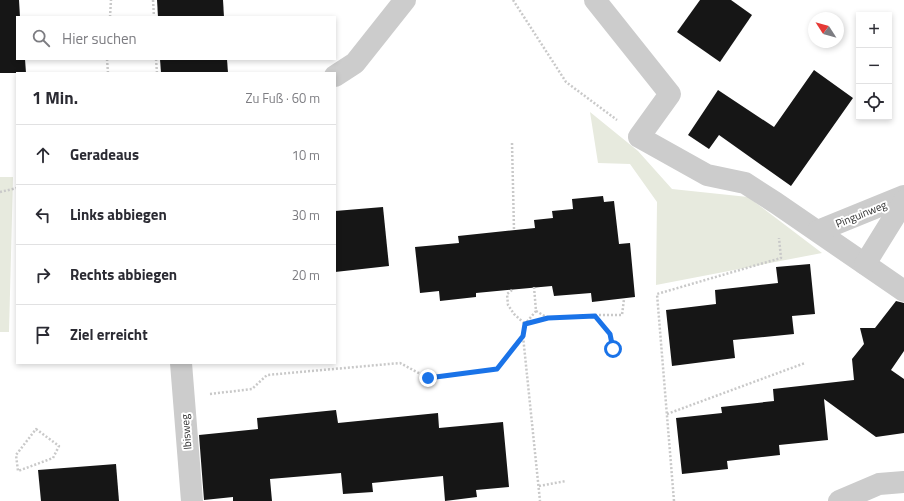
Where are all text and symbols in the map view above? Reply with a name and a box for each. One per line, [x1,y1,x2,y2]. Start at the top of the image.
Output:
north arrow [808,12,844,48]
map controls [856,12,892,120]
button: + [856,12,892,48]
search box [16,16,336,60]
icon: search [30,27,52,49]
text: Hier suchen [62,27,137,50]
button: − [856,48,892,84]
button: locate [856,84,892,120]
text: 1 Min. [32,85,78,111]
text: Zu Fuß · 60 m [246,88,320,108]
text: Geradeaus [70,143,139,166]
icon: ahead [32,144,54,166]
text: 10 m [292,145,320,165]
street label: Pinguinweg [833,196,889,232]
text: Links abbiegen [70,203,167,226]
icon: left [32,204,54,226]
text: 30 m [292,205,320,225]
text: Rechts abbiegen [70,263,177,286]
icon: right [32,264,54,286]
text: 20 m [292,265,320,285]
text: Ziel erreicht [70,323,148,346]
icon: arrive [32,324,54,346]
route start [604,340,622,358]
route end [419,369,437,387]
street label: Ibisweg [176,413,196,450]

